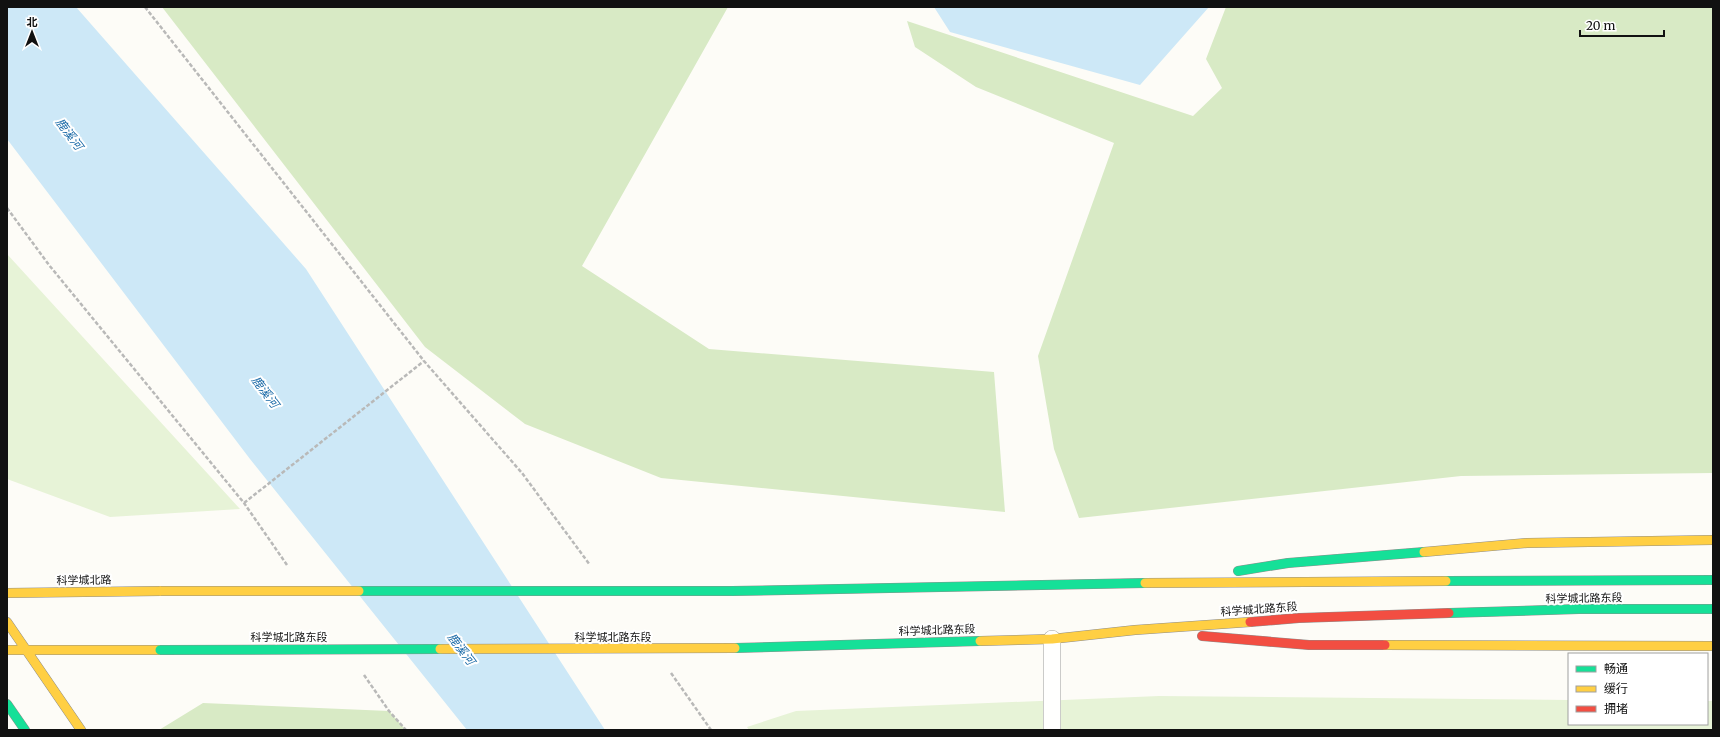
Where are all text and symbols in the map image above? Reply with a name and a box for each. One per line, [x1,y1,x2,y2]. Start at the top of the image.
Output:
north arrow [12,12,52,52]
scale bar [1580,12,1664,38]
text: 北 [27,15,38,29]
text: 20 m [1586,18,1615,33]
water label: 鹿溪河 [53,115,87,154]
water label: 鹿溪河 [249,373,283,412]
street label: 科学城北路 [56,573,112,587]
street label: 科学城北路东段 [1545,590,1623,606]
street label: 科学城北路东段 [1220,599,1298,619]
street label: 科学城北路东段 [898,622,976,638]
street label: 科学城北路东段 [251,630,328,644]
water label: 鹿溪河 [445,630,479,669]
street label: 科学城北路东段 [575,630,652,644]
legend [1568,653,1708,725]
text: 畅通 [1604,661,1628,676]
text: 缓行 [1604,681,1628,696]
text: 拥堵 [1604,701,1628,716]

